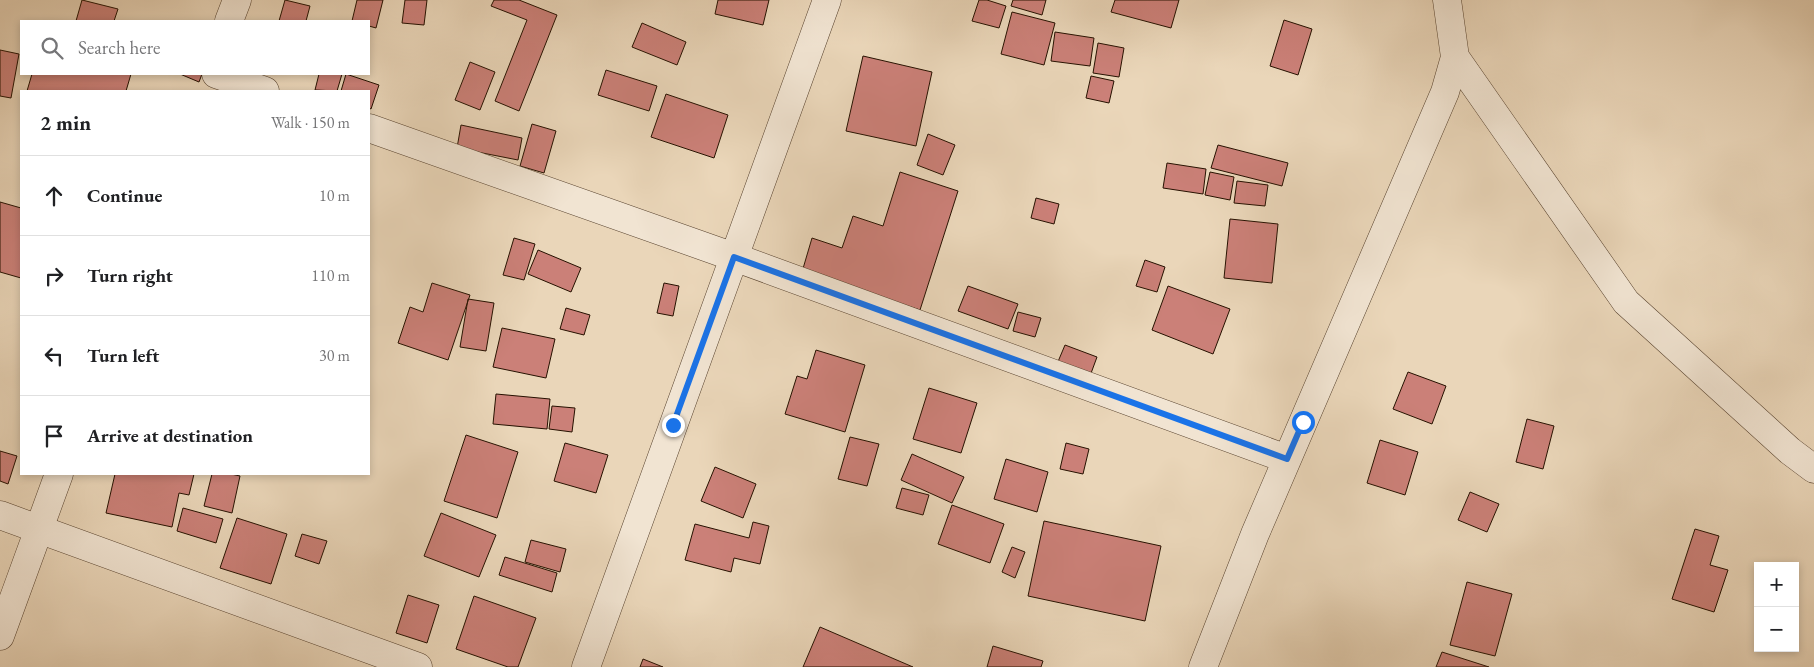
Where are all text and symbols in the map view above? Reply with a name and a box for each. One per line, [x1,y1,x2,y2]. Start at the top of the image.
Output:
search box [20,20,370,75]
icon: search [38,34,66,62]
text: Search here [78,35,160,60]
text: 2 min [40,109,91,136]
text: Walk · 150 m [271,112,350,133]
icon: ahead [40,182,68,210]
text: Continue [87,183,162,208]
text: 10 m [319,185,350,206]
icon: right [40,262,68,290]
text: Turn right [87,263,173,288]
text: 110 m [311,265,350,286]
icon: left [40,342,68,370]
text: Turn left [87,343,159,368]
text: 30 m [319,345,350,366]
route start [1292,411,1315,434]
route end [662,414,685,437]
icon: arrive [40,422,68,450]
text: Arrive at destination [87,423,253,448]
map controls [1754,562,1799,652]
button: + [1754,562,1799,607]
button: − [1754,607,1799,652]

